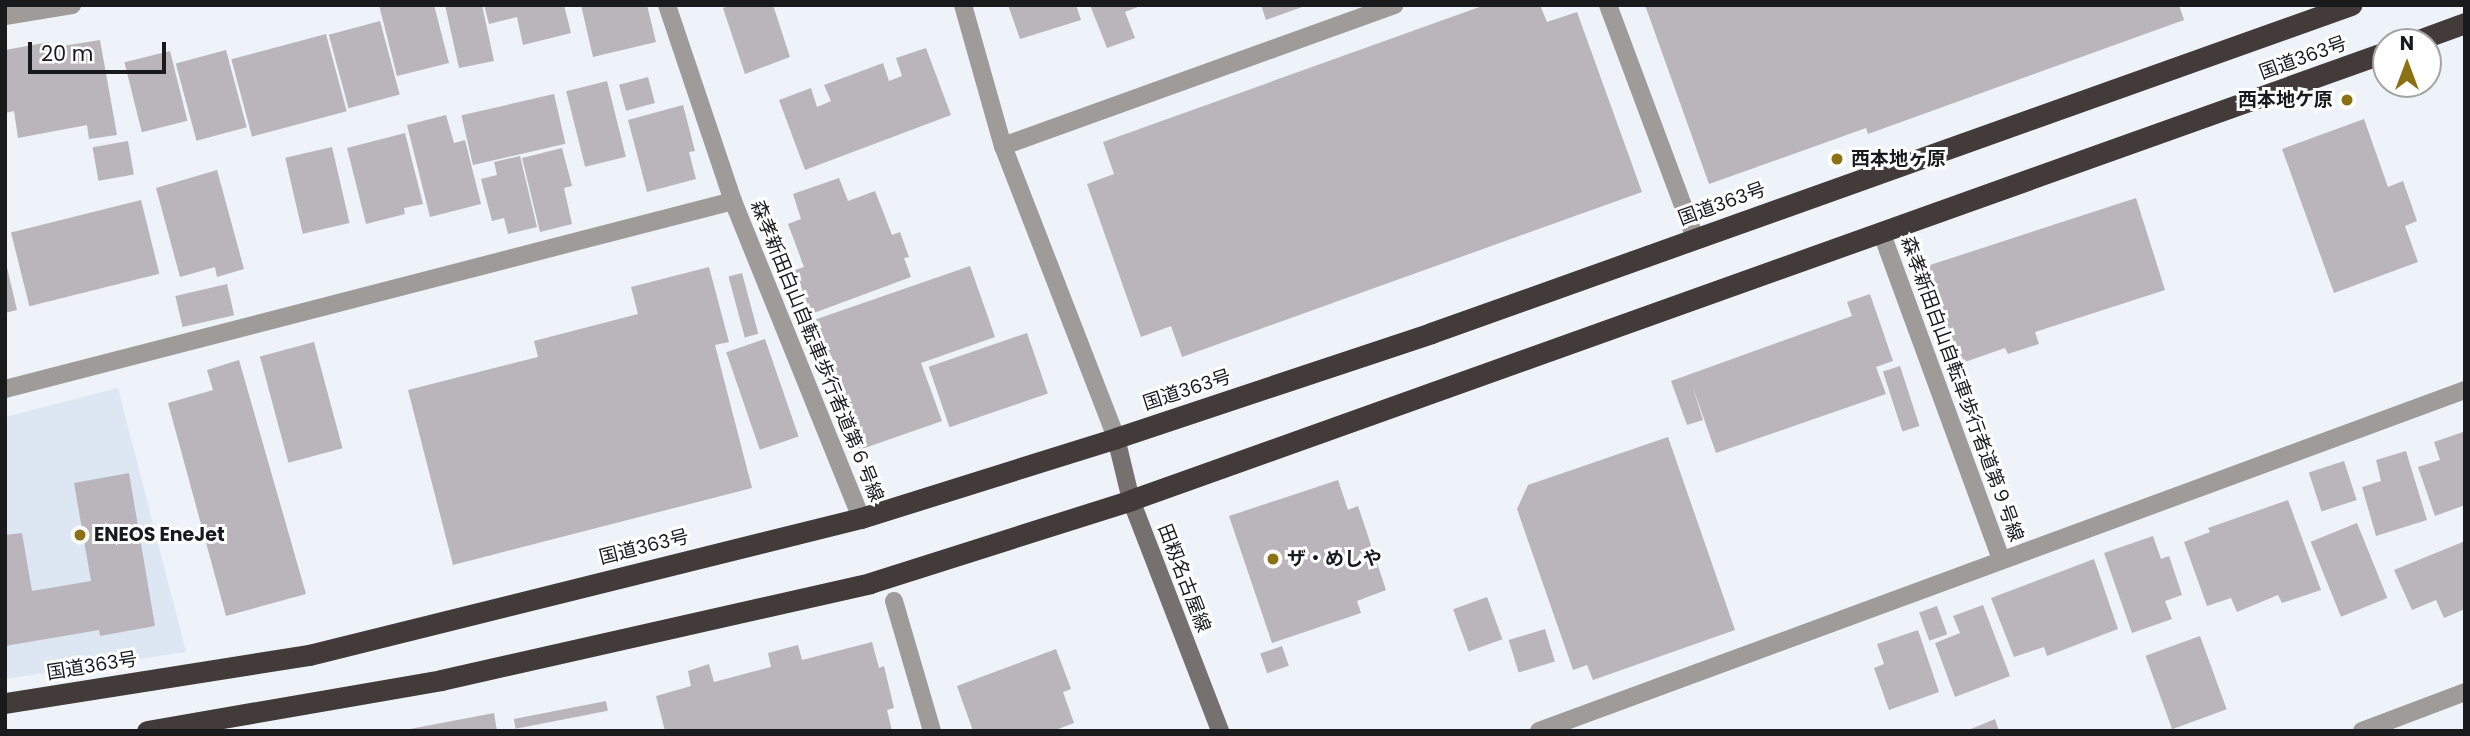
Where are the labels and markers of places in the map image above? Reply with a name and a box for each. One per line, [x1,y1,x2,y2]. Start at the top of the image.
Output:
place label: 西本地ケ原 [2238,89,2333,111]
marker: 西本地ケ原 [2339,92,2355,108]
place label: 西本地ヶ原 [1851,148,1946,170]
marker: 西本地ヶ原 [1829,151,1845,167]
place label: ENEOS EneJet [94,524,225,546]
marker: ENEOS EneJet [72,527,88,543]
place label: ザ・めしや [1287,548,1382,570]
marker: ザ・めしや [1265,551,1281,567]

